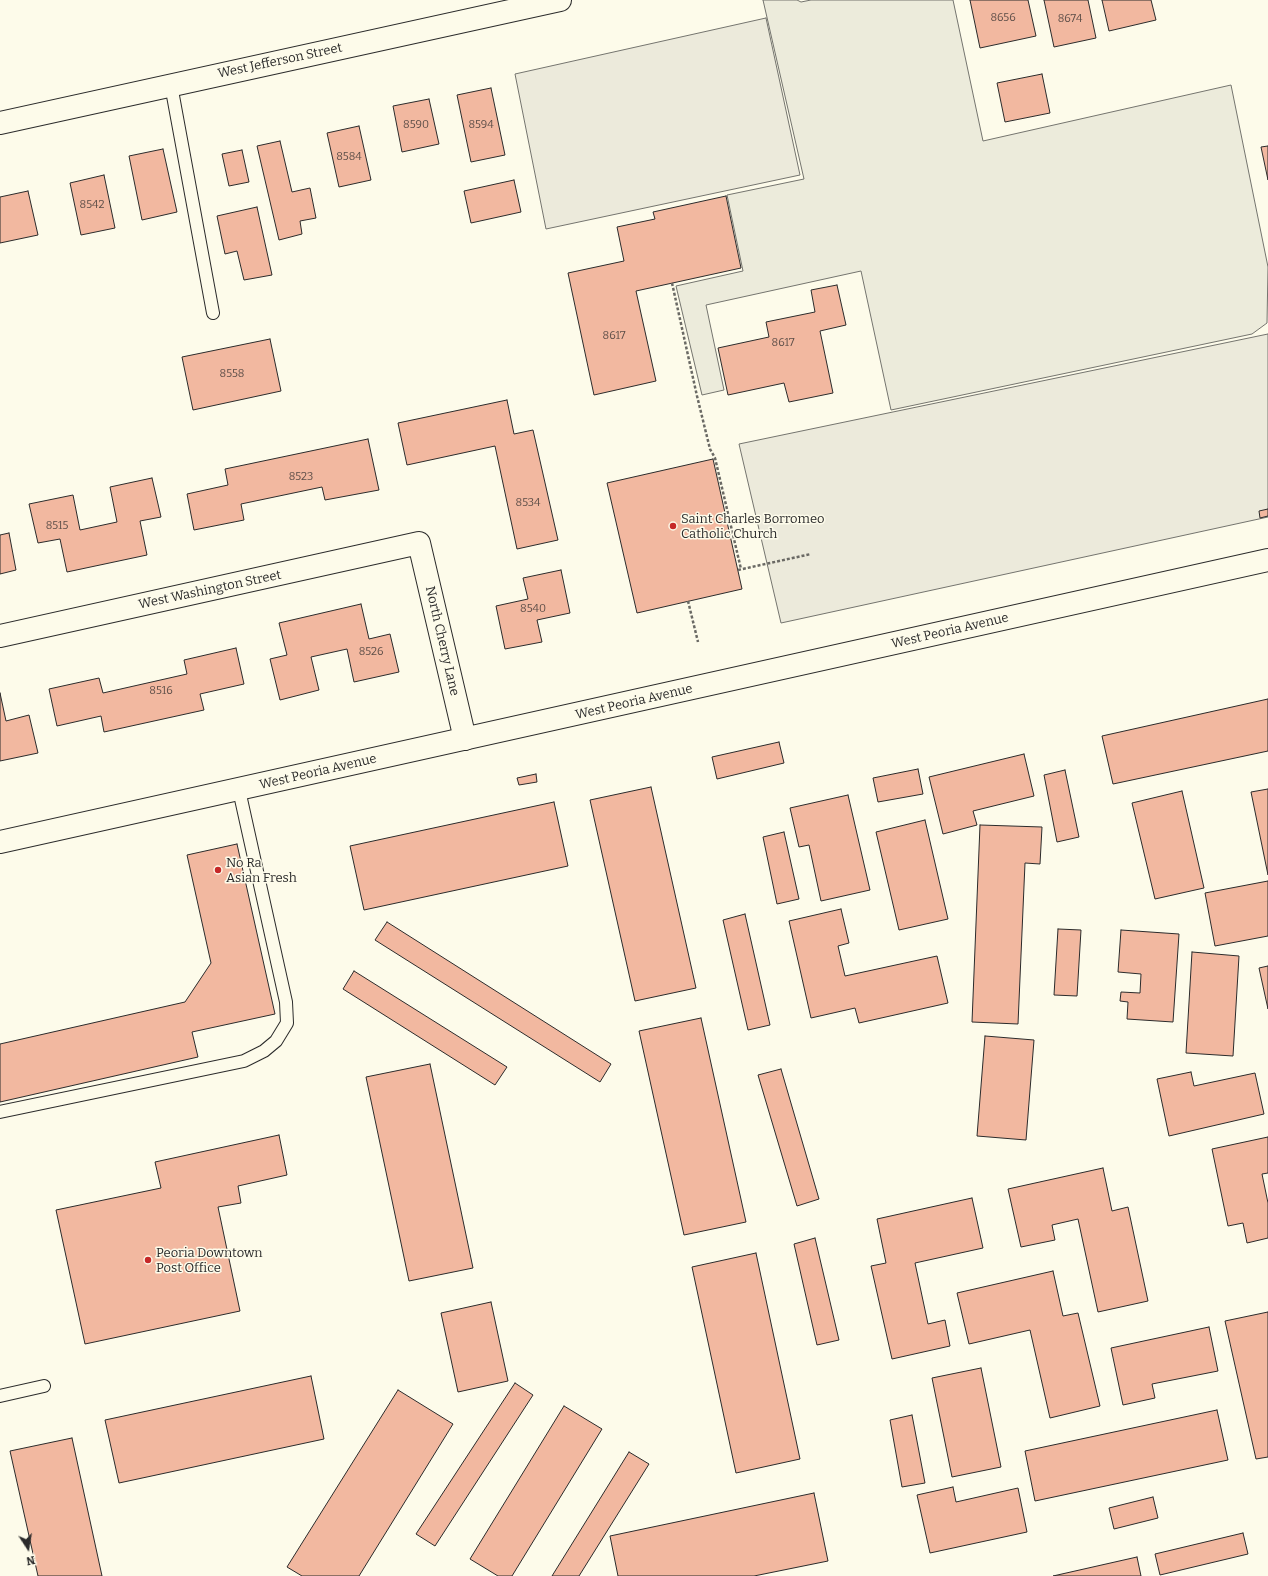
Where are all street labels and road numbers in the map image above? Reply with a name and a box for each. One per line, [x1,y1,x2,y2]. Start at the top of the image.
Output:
street label: West Jefferson Street [216,40,344,82]
street label: West Washington Street [137,567,283,613]
street label: North Cherry Lane [422,585,462,697]
street label: West Peoria Avenue [890,610,1010,652]
street label: West Peoria Avenue [574,681,694,723]
street label: West Peoria Avenue [258,751,378,793]

